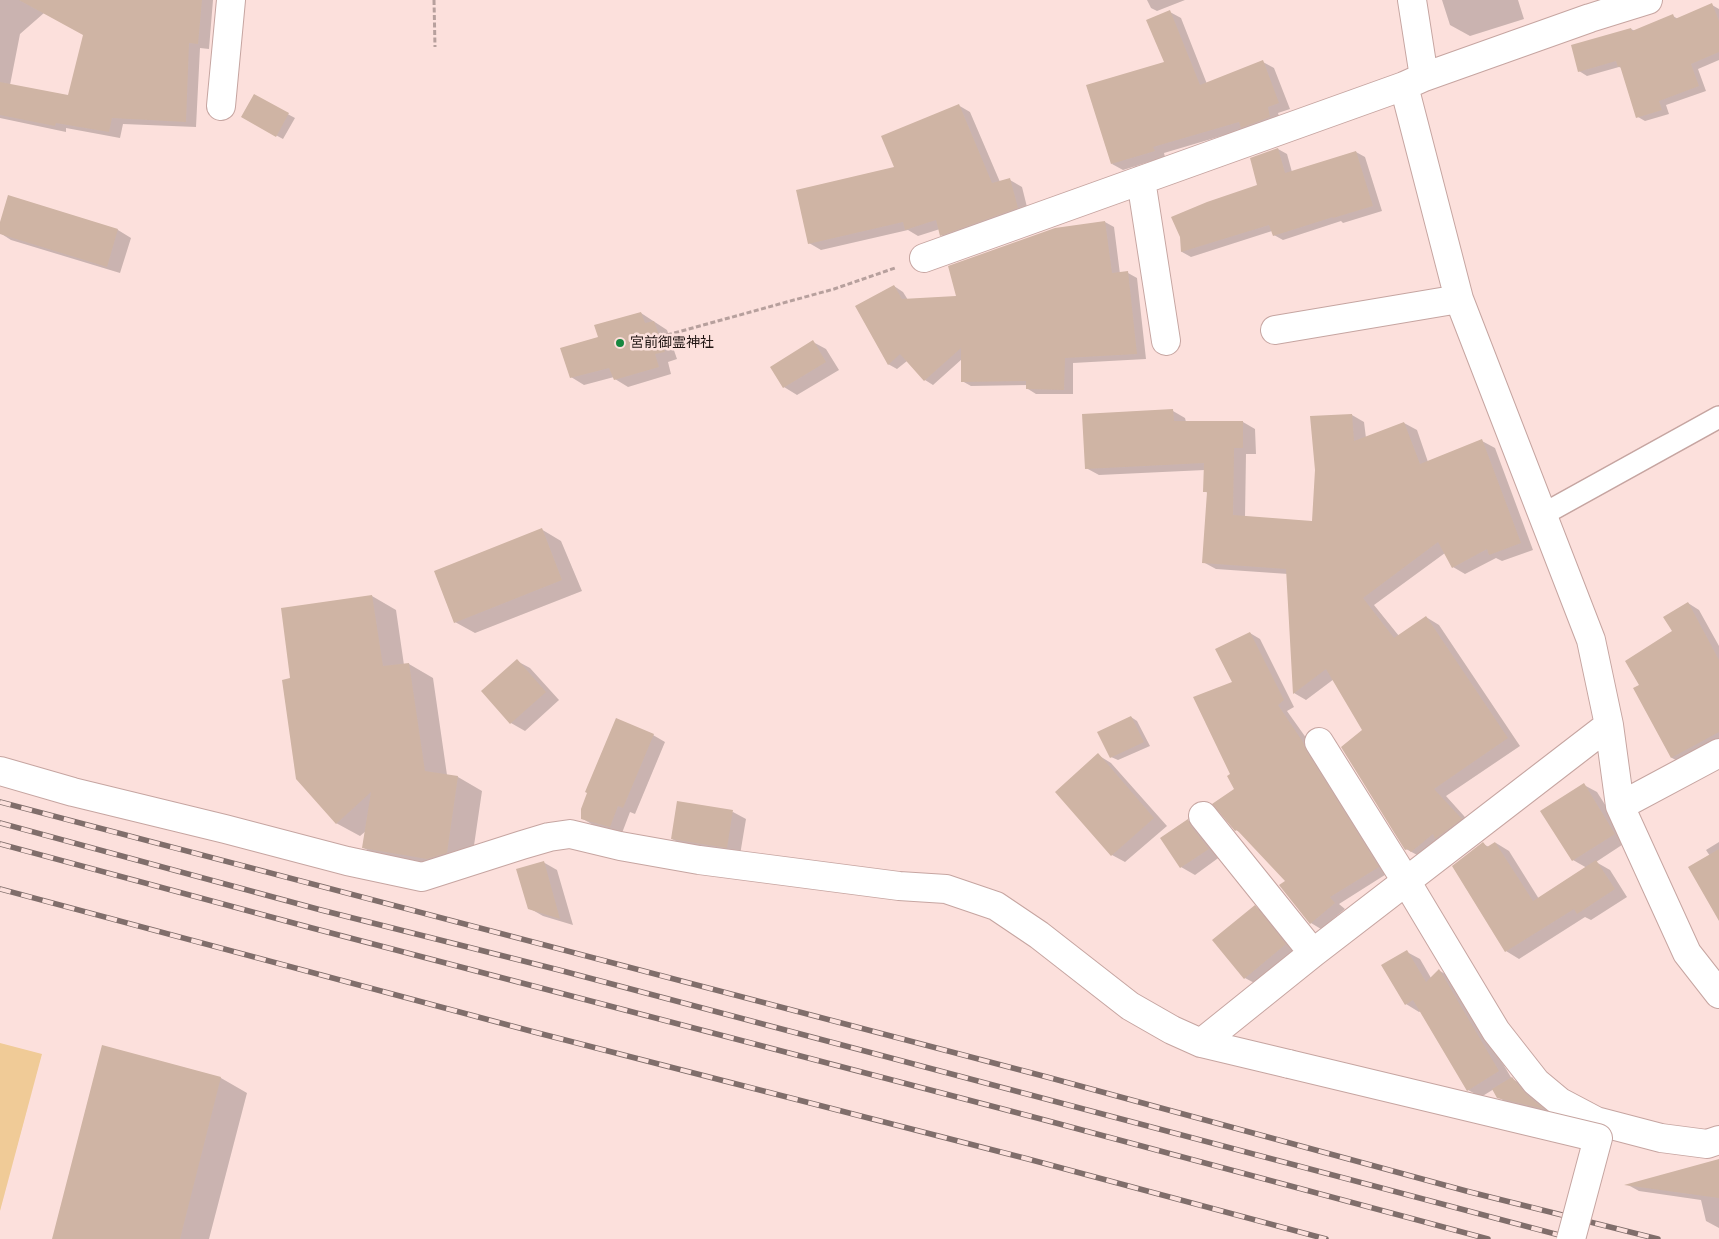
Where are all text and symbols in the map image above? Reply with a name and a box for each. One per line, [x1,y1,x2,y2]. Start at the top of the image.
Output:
place label: 宮前御霊神社 [630,335,714,351]
marker: 宮前御霊神社 [614,337,626,349]

